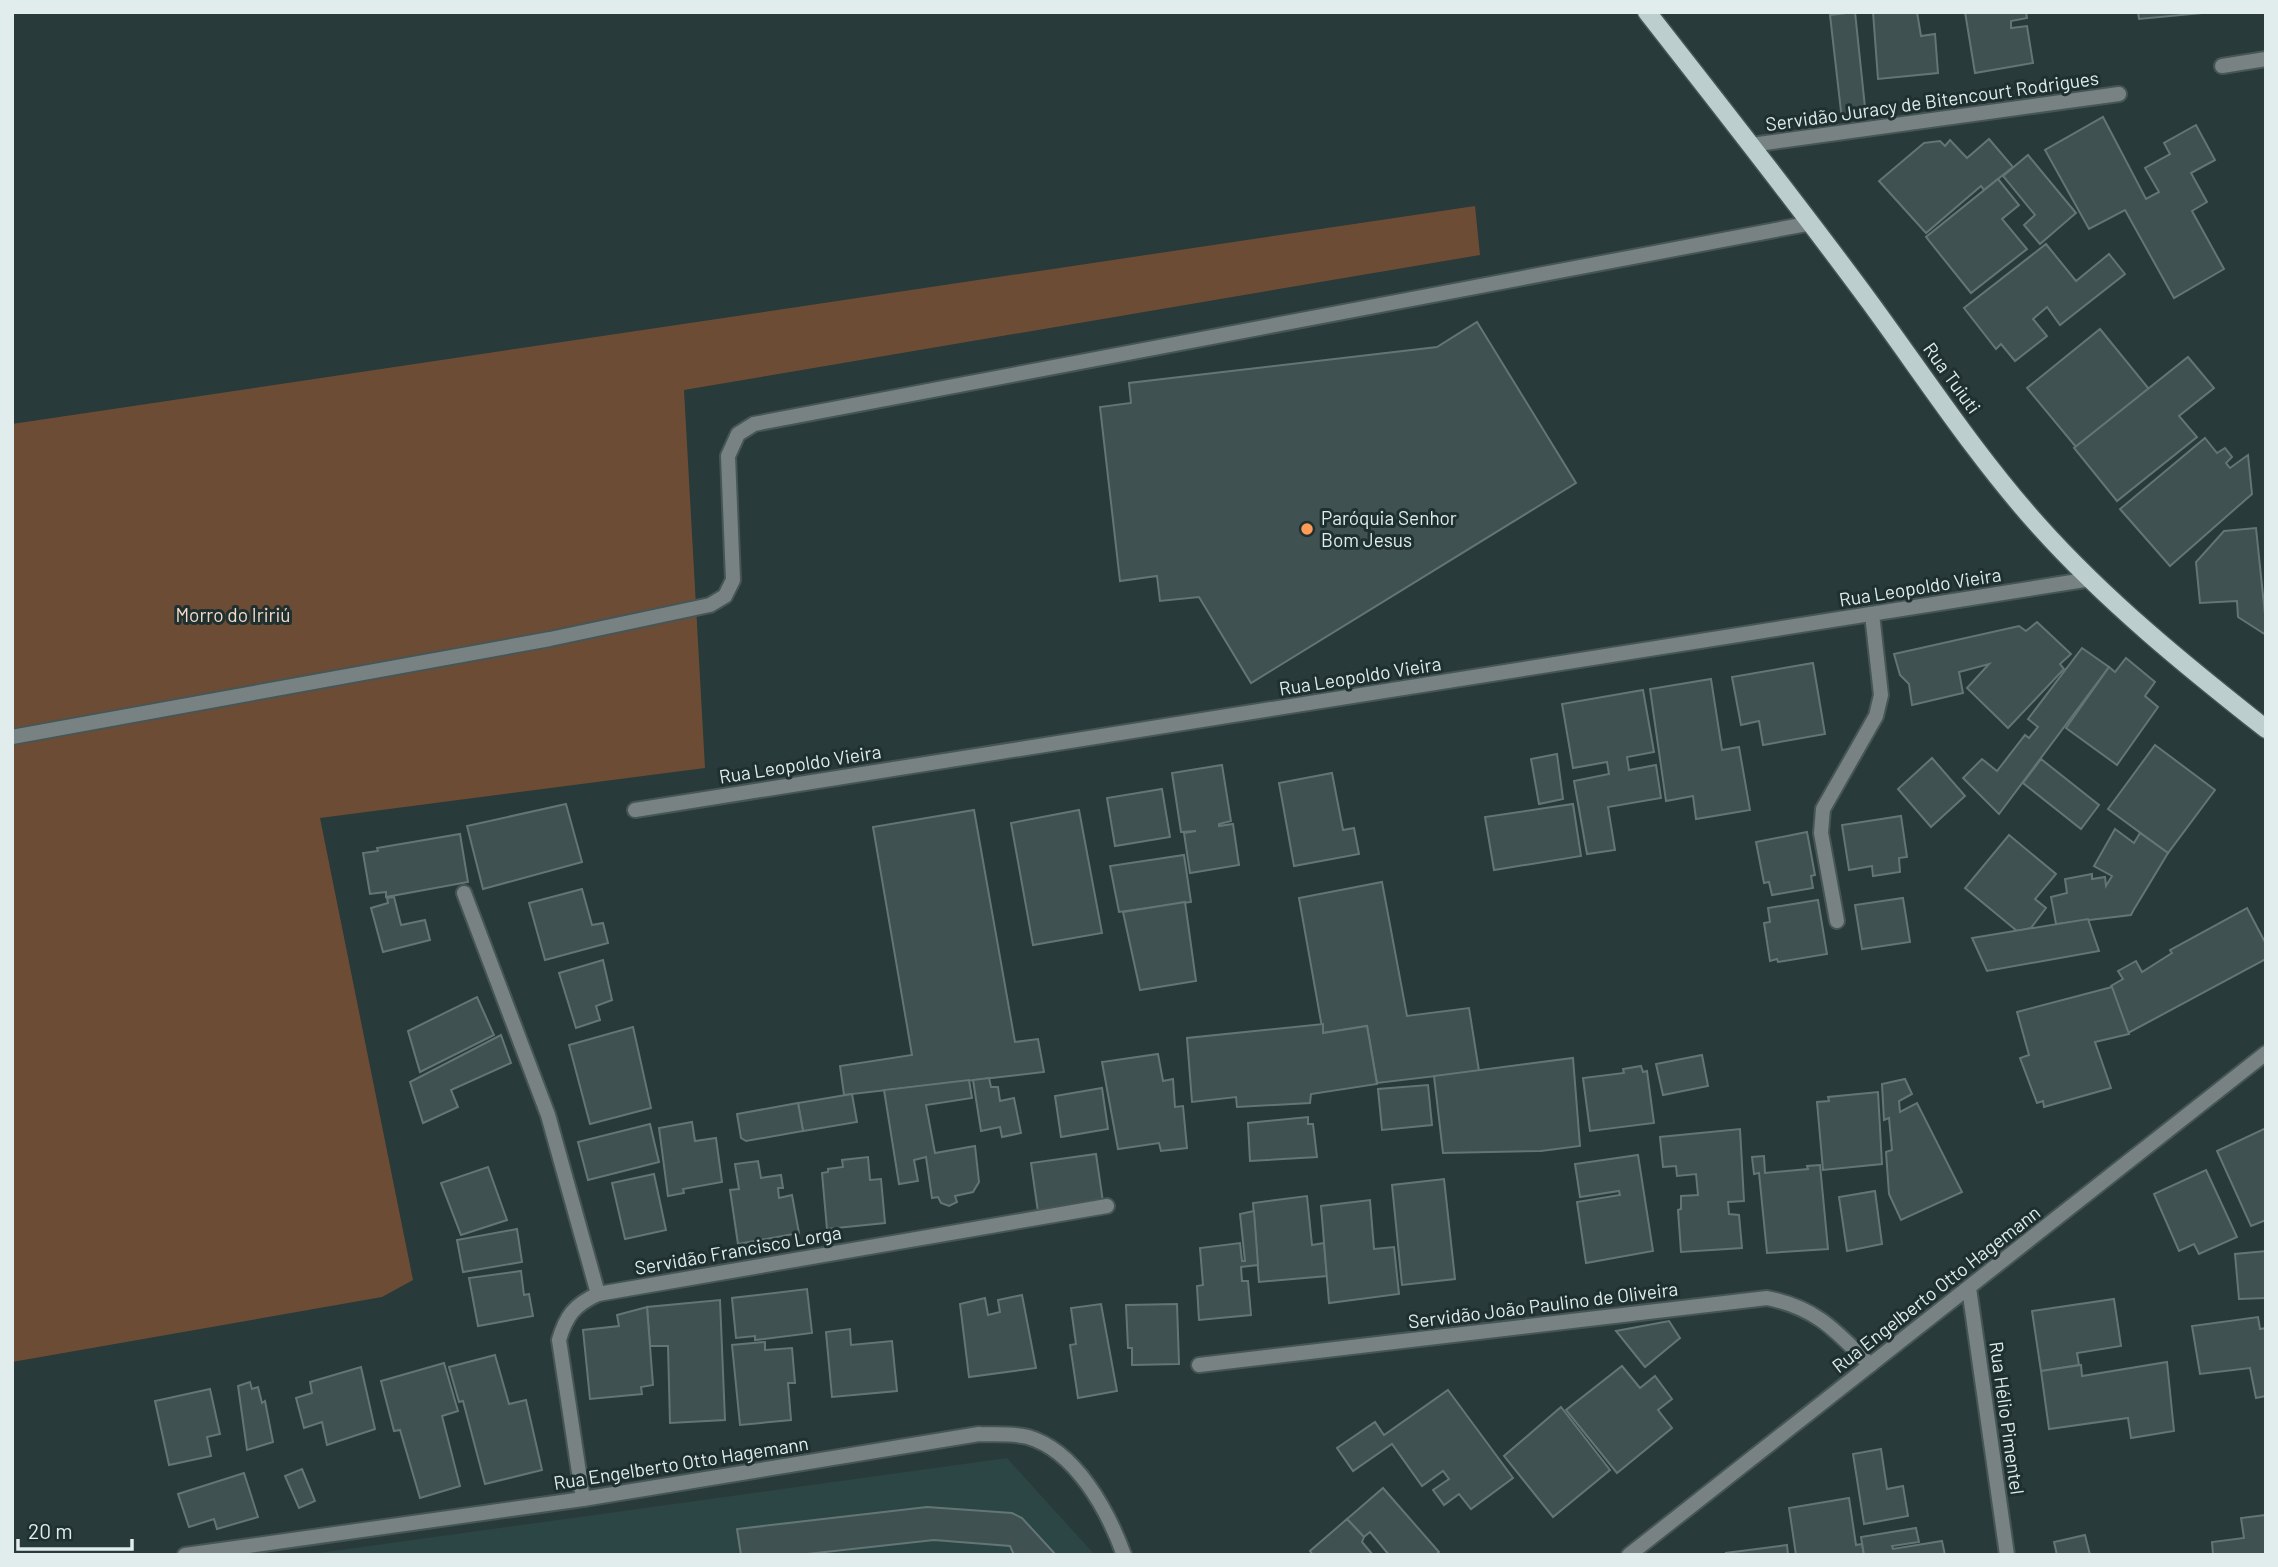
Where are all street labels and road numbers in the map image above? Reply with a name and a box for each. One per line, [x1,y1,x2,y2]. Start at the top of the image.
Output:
street label: Servidão Juracy de Bitencourt Rodrigues [1764,66,2100,135]
street label: Rua Tuiuti [1919,338,1986,418]
street label: Rua Leopoldo Vieira [1837,562,2003,611]
street label: Rua Leopoldo Vieira [1277,651,1443,700]
street label: Rua Leopoldo Vieira [717,739,883,788]
street label: Rua Engelberto Otto Hagemann [1827,1200,2044,1377]
street label: Servidão Francisco Lorga [633,1220,843,1279]
street label: Servidão João Paulino de Oliveira [1407,1277,1679,1332]
street label: Rua Hélio Pimentel [1985,1340,2030,1496]
street label: Rua Engelberto Otto Hagemann [552,1431,810,1494]

